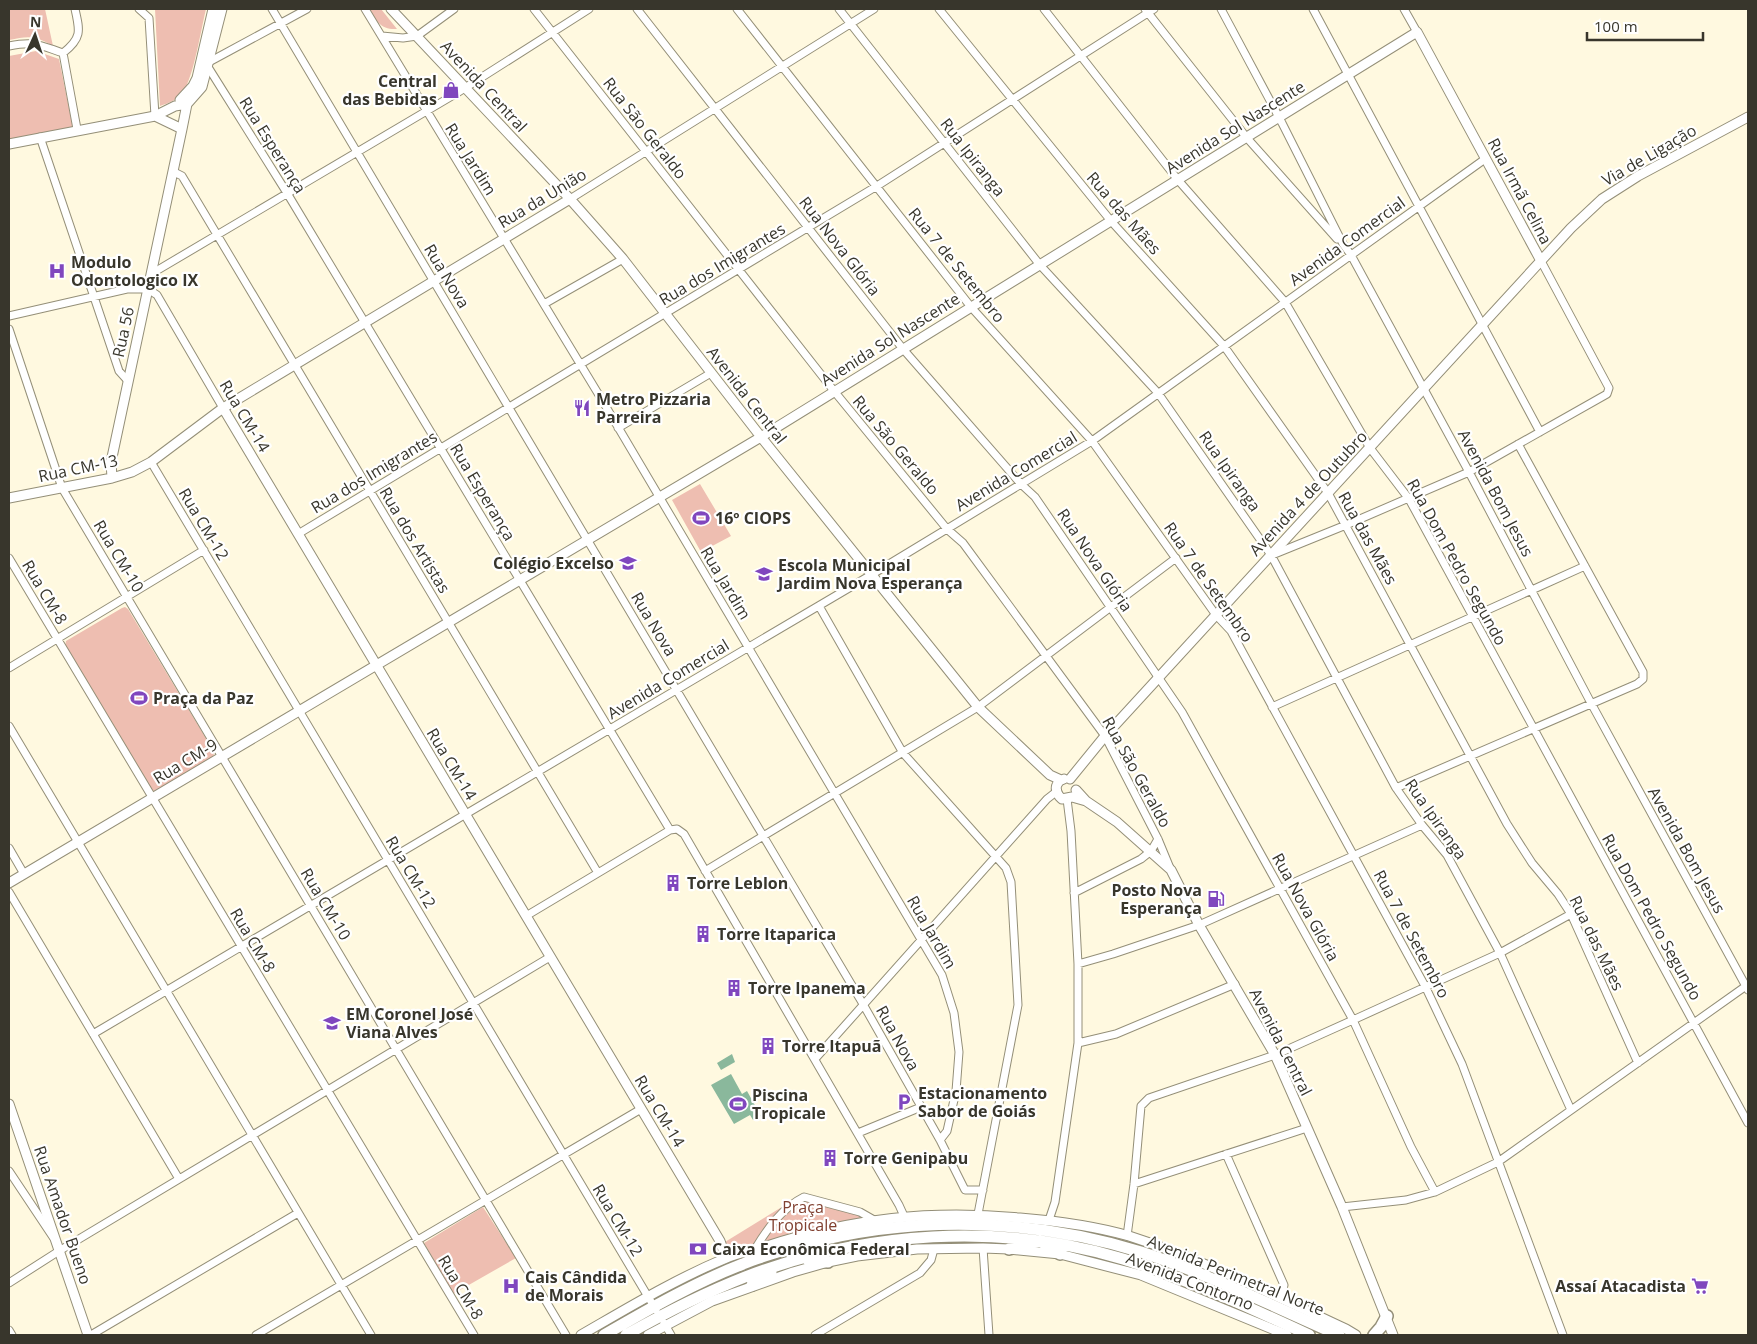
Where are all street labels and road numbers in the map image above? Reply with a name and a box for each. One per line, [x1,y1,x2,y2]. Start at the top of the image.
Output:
street label: Avenida Central [436,35,532,137]
street label: Rua São Geraldo [598,72,692,184]
street label: Avenida Sol Nascente [1161,75,1309,179]
street label: Rua Esperança [235,93,311,197]
street label: Rua Ipiranga [935,113,1011,201]
street label: Rua Jardim [440,119,502,199]
street label: Via de Ligação [1598,119,1700,191]
street label: Rua Irmã Celina [1483,134,1557,248]
street label: Rua da União [494,163,590,233]
street label: Rua das Mães [1082,167,1166,259]
street label: Avenida Comercial [1285,191,1409,291]
street label: Rua Nova Glória [794,192,886,300]
street label: Rua 7 de Setembro [904,203,1010,327]
street label: Rua dos Imigrantes [655,218,789,310]
street label: Rua Nova [419,240,475,312]
street label: Avenida Sol Nascente [816,287,964,391]
street label: Rua 56 [107,305,139,359]
street label: Avenida Central [702,342,792,448]
street label: Rua CM-14 [215,376,275,456]
street label: Rua São Geraldo [848,391,944,499]
street label: Rua dos Imigrantes [307,426,441,518]
street label: Avenida Comercial [951,426,1081,516]
street label: Rua Ipiranga [1194,426,1266,516]
street label: Avenida 4 de Outubro [1244,426,1372,560]
street label: Avenida Bom Jesus [1453,426,1539,560]
street label: Rua Esperança [445,439,521,545]
street label: Rua CM-13 [36,449,120,487]
street label: Rua Dom Pedro Segundo [1402,475,1512,649]
street label: Rua dos Artistas [375,483,455,597]
street label: Rua CM-12 [174,484,234,564]
street label: Rua das Mães [1333,488,1403,588]
street label: Rua Nova Glória [1052,504,1138,616]
street label: Rua CM-10 [89,516,149,596]
street label: Rua 7 de Setembro [1159,517,1259,647]
street label: Rua Jardim [696,543,756,623]
street label: Rua CM-8 [17,556,73,628]
street label: Rua Nova [626,588,682,660]
street label: Avenida Comercial [603,634,733,724]
street label: Rua São Geraldo [1097,713,1177,831]
street label: Rua CM-14 [422,724,482,804]
street label: Rua CM-9 [149,733,221,789]
street label: Rua Ipiranga [1400,774,1472,864]
street label: Avenida Bom Jesus [1643,783,1731,917]
street label: Rua Dom Pedro Segundo [1597,830,1707,1004]
street label: Rua CM-12 [381,832,441,912]
street label: Rua Nova Glória [1267,849,1345,965]
street label: Rua CM-10 [296,864,356,944]
street label: Rua 7 de Setembro [1369,866,1455,1002]
street label: Rua Jardim [902,891,962,973]
street label: Rua das Mães [1565,892,1629,994]
street label: Rua CM-8 [225,904,281,976]
street label: Avenida Central [1244,985,1318,1099]
street label: Rua Nova [871,1001,925,1075]
street label: Rua CM-14 [630,1071,690,1151]
street label: Rua Amador Bueno [29,1143,97,1287]
street label: Rua CM-12 [588,1180,648,1260]
street label: Avenida Perimetral Norte [1144,1229,1328,1321]
street label: Avenida Contorno [1123,1247,1257,1315]
street label: Rua CM-8 [433,1251,489,1323]

